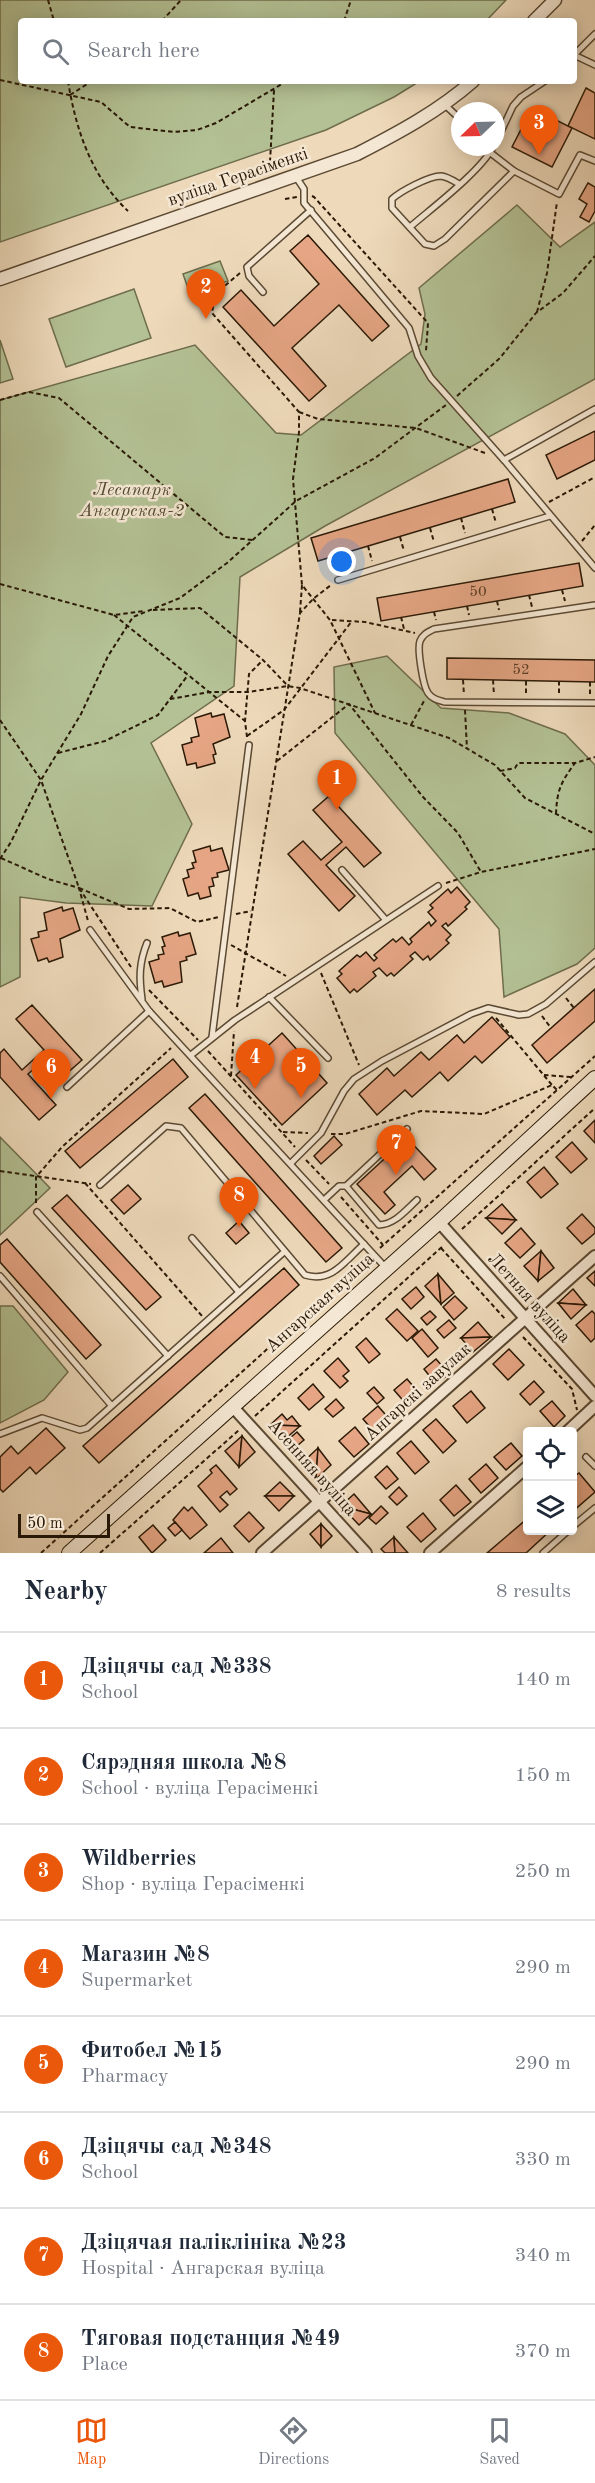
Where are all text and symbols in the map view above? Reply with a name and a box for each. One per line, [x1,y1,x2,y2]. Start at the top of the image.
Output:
search box [18,18,577,84]
icon: search [39,35,72,68]
text: Search here [87,40,200,62]
north arrow [451,102,505,156]
pin: 3 [520,106,558,155]
street label: вуліца Герасіменкі [166,145,311,209]
pin: 2 [186,270,226,319]
park label: Лесапарк Ангарская-2 [79,481,185,520]
your location [327,547,356,576]
house number: 50 [469,585,487,600]
house number: 52 [512,663,530,678]
pin: 1 [318,760,356,810]
pin: 4 [236,1040,274,1089]
pin: 5 [282,1048,320,1098]
pin: 6 [32,1050,70,1099]
pin: 7 [376,1126,416,1175]
pin: 8 [220,1178,258,1227]
street label: Ангарская вуліца [262,1250,378,1356]
street label: Летняя вуліца [484,1250,574,1347]
street label: Ангарскі завулак [361,1340,475,1444]
street label: Асенняя вуліца [264,1416,360,1520]
map controls [523,1427,577,1535]
button: locate [523,1427,577,1481]
button: layers [523,1481,577,1535]
scale bar [18,1511,110,1538]
text: 50 m [27,1516,63,1532]
text: Nearby [24,1579,108,1605]
text: 8 results [496,1582,571,1602]
text: Дзіцячы сад №338 [81,1656,271,1678]
text: 1 [38,1670,49,1690]
text: 140 m [515,1670,571,1690]
text: School [81,1683,138,1703]
text: Сярэдняя школа №8 [81,1752,287,1774]
text: 2 [38,1766,49,1786]
text: 150 m [515,1766,571,1786]
text: School · вуліца Герасіменкі [81,1779,318,1799]
text: Wildberries [81,1848,196,1870]
text: 3 [38,1862,49,1882]
text: 250 m [515,1862,571,1882]
text: Shop · вуліца Герасіменкі [81,1875,305,1895]
text: Магазин №8 [81,1944,210,1966]
text: 4 [38,1958,49,1978]
text: 290 m [515,1958,571,1978]
text: Supermarket [81,1971,192,1991]
text: Фитобел №15 [81,2040,222,2062]
text: 5 [38,2054,49,2074]
text: 290 m [515,2054,571,2074]
text: Pharmacy [81,2067,169,2087]
text: Дзіцячы сад №348 [81,2136,271,2158]
text: 6 [38,2150,49,2170]
text: 330 m [515,2150,571,2170]
text: School [81,2163,138,2183]
text: Дзіцячая паліклініка №23 [81,2232,347,2254]
text: 7 [38,2246,49,2266]
text: 340 m [515,2246,571,2266]
text: Hospital · Ангарская вуліца [81,2259,325,2279]
text: Тяговая подстанция №49 [81,2328,340,2350]
text: 8 [38,2342,49,2362]
text: 370 m [515,2342,571,2362]
text: Place [81,2355,128,2375]
tab: Map [75,2414,108,2470]
tab: Directions [258,2414,329,2470]
tab: Saved [479,2414,520,2470]

